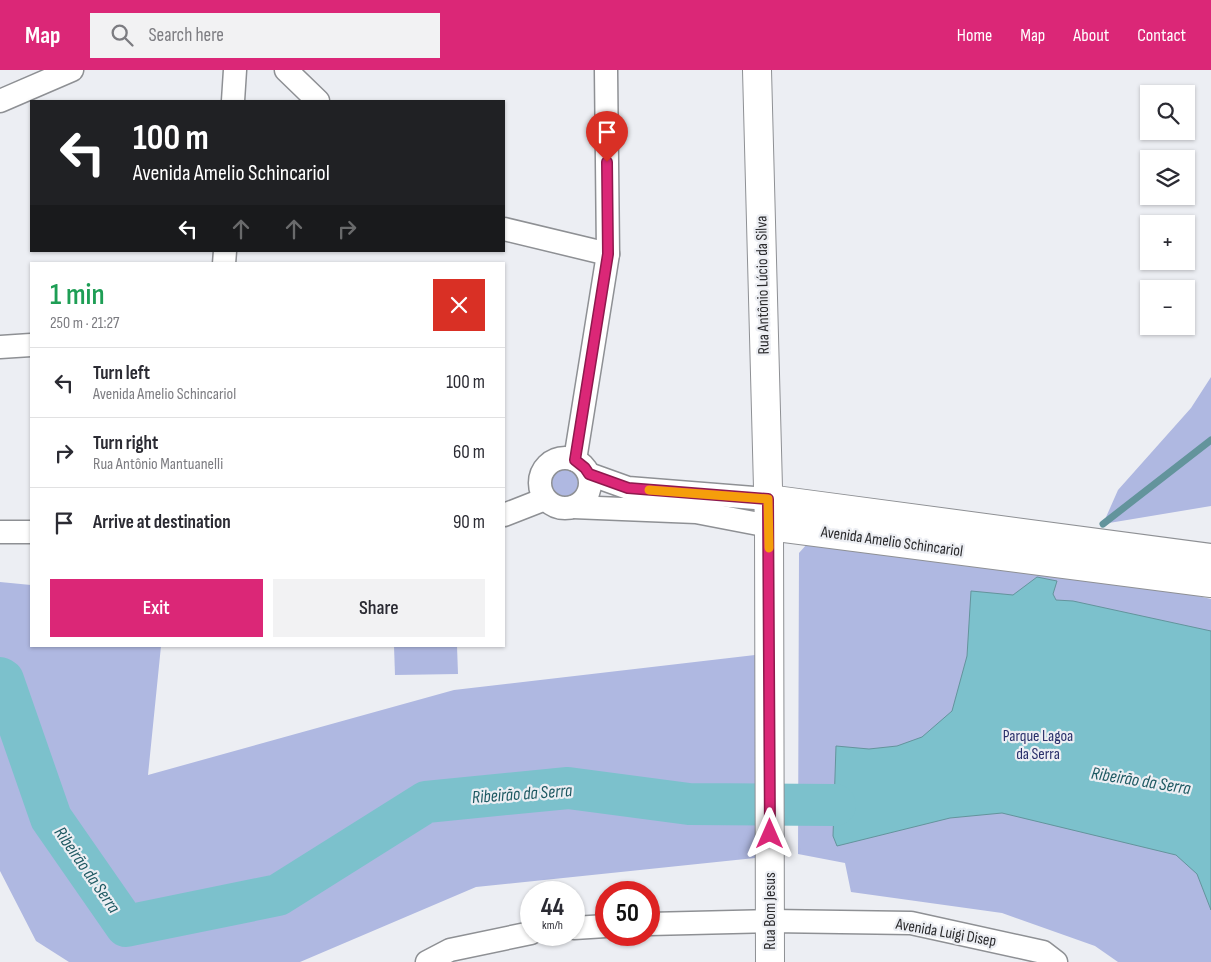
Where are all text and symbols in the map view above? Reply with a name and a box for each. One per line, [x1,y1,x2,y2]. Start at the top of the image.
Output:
search box [90,13,440,58]
text: Map [25,21,60,50]
icon: search [108,21,136,49]
text: Search here [148,24,224,47]
text: Home [957,25,992,46]
text: Map [1020,25,1045,46]
text: About [1073,25,1109,46]
text: Contact [1137,25,1186,46]
map controls [1140,85,1195,335]
button: search [1140,85,1195,140]
pin [586,111,628,162]
text: 100 m [133,117,209,160]
icon: arrive [593,118,621,146]
icon: left [50,120,115,185]
button: layers [1140,150,1195,205]
text: Avenida Amelio Schincariol [133,160,330,187]
icon: left [174,215,202,243]
icon: ahead [227,215,255,243]
icon: ahead [280,215,308,243]
icon: right [333,215,361,243]
street label: Rua Antônio Lúcio da Silva [752,215,774,355]
button: + [1140,215,1195,270]
text: 1 min [50,277,105,313]
button: close [433,279,485,331]
button: − [1140,280,1195,335]
text: 250 m · 21:27 [50,314,120,333]
text: Turn left [93,362,150,385]
icon: left [50,369,78,397]
text: 100 m [446,371,485,394]
text: Avenida Amelio Schincariol [93,385,236,404]
text: Turn right [93,432,158,455]
icon: right [50,439,78,467]
text: 60 m [453,441,485,464]
text: Rua Antônio Mantuanelli [93,455,223,474]
icon: arrive [50,509,78,537]
text: Arrive at destination [93,511,231,534]
text: 90 m [453,511,485,534]
street label: Avenida Amelio Schincariol [819,522,964,561]
button: Exit [50,579,263,637]
button: Share [273,579,485,637]
park label: Parque Lagoa da Serra [1003,727,1073,764]
water label: Ribeirão da Serra [1090,763,1193,799]
water label: Ribeirão da Serra [471,780,574,808]
position arrow [743,807,795,859]
water label: Ribeirão da Serra [50,823,125,918]
street label: Rua Bom Jesus [761,872,780,950]
speed limit sign: 50 [595,881,660,946]
text: 44 [541,892,564,923]
street label: Avenida Luigi Disep [893,915,998,951]
text: km/h [542,918,563,933]

